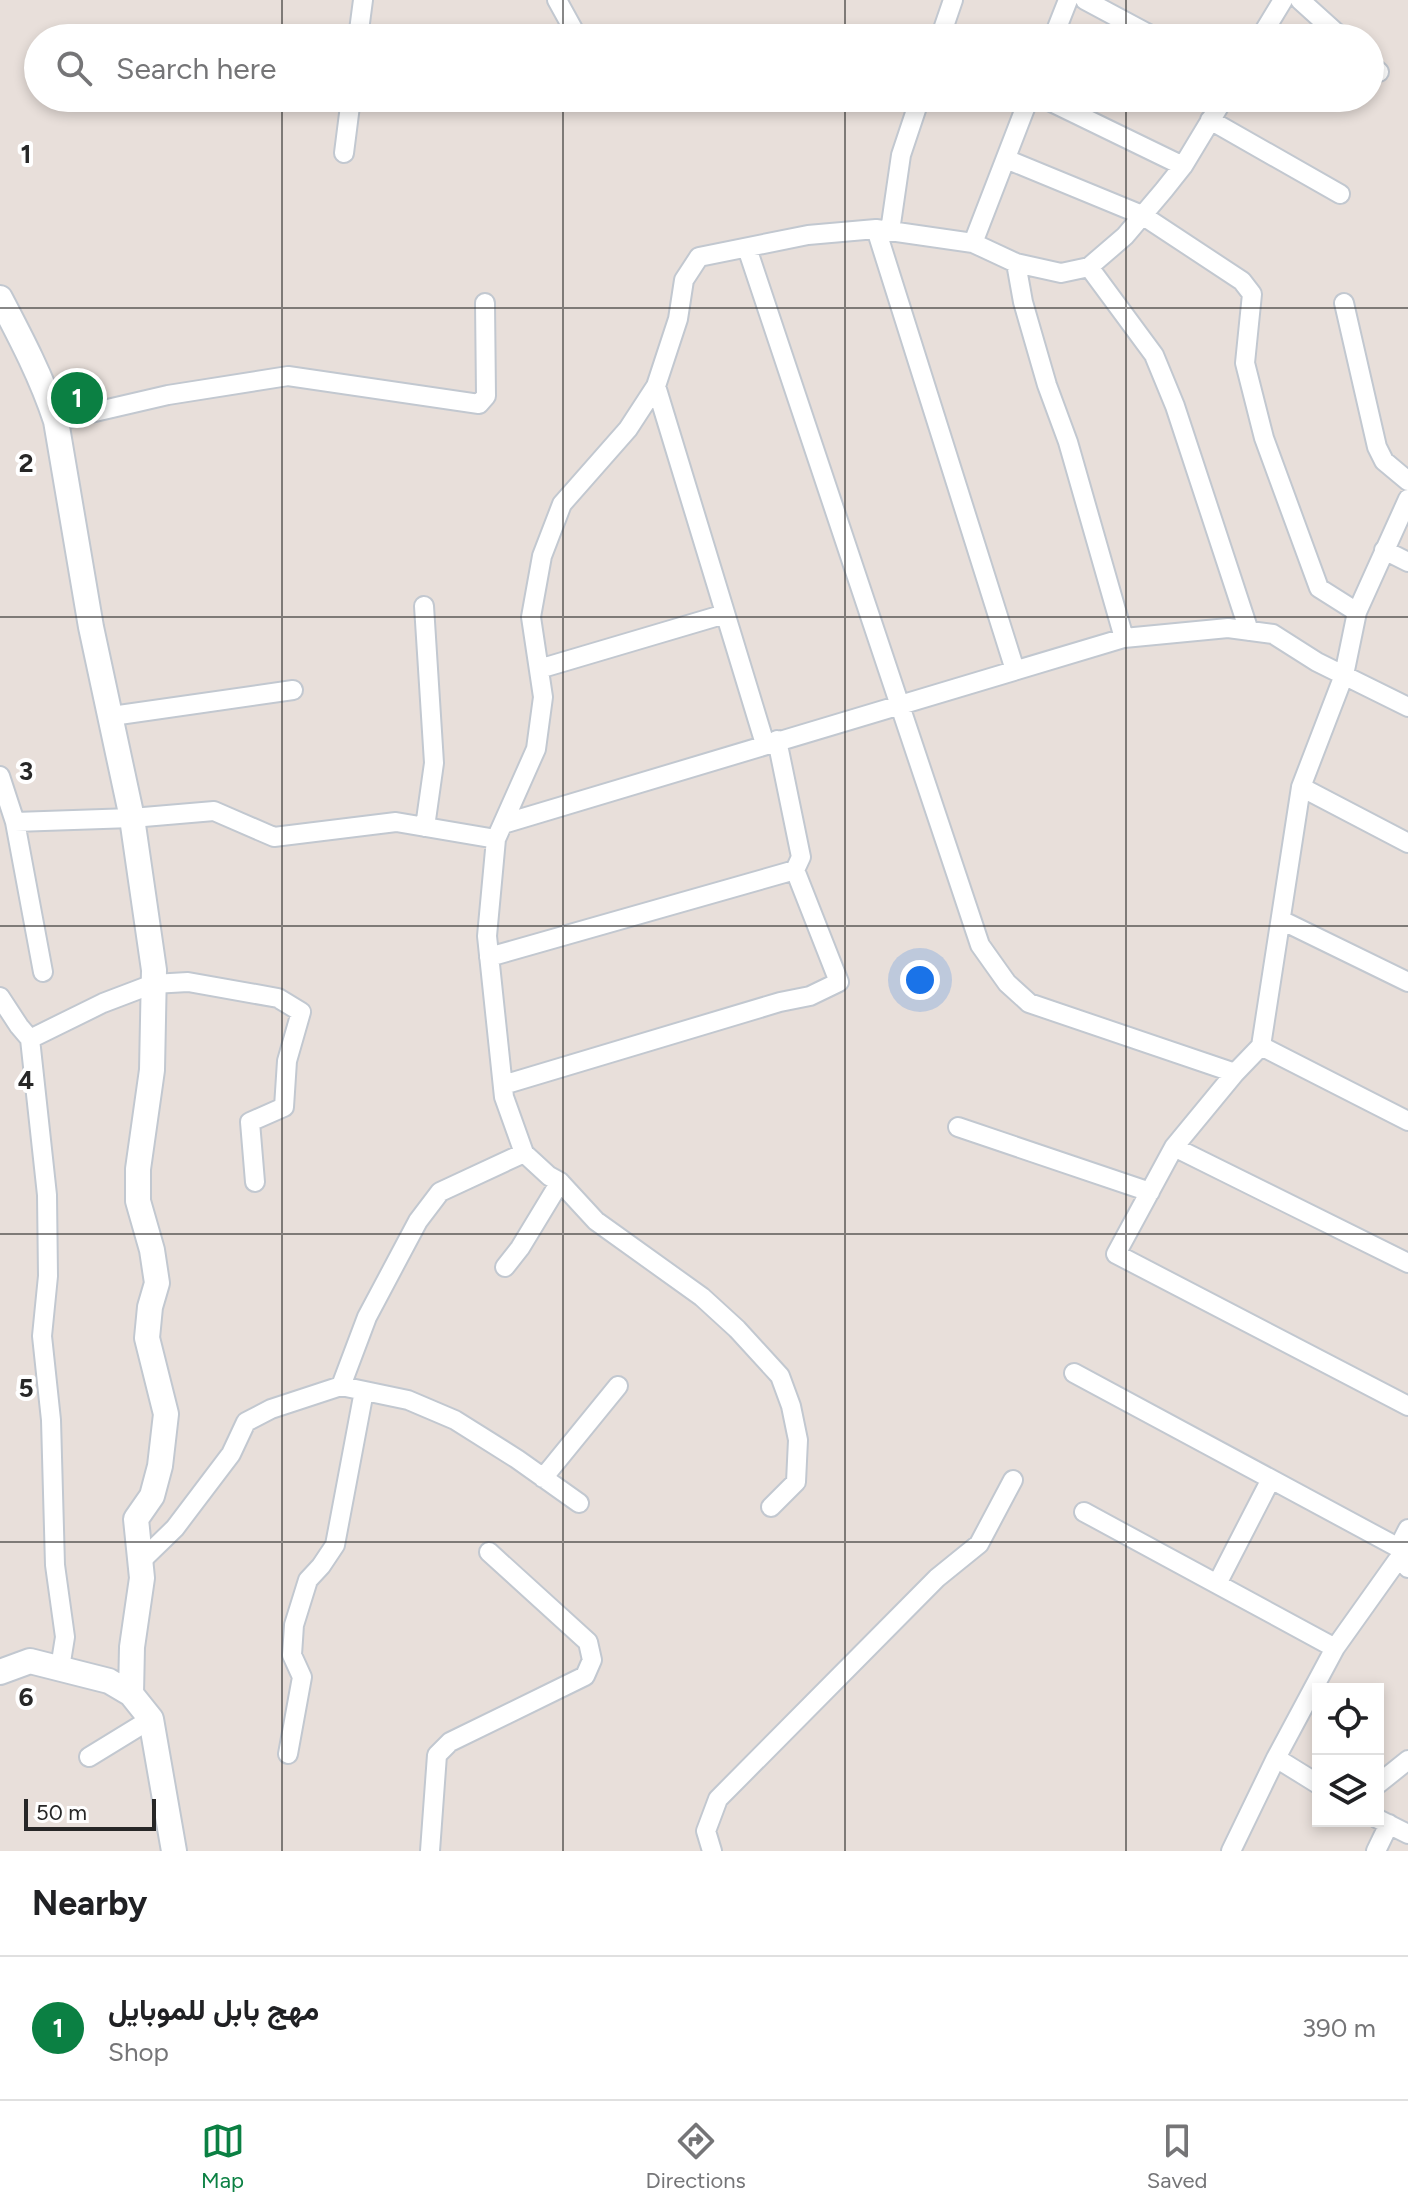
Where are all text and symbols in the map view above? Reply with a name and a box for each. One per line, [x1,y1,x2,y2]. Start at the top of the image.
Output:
search box [24,24,1384,112]
icon: search [52,46,96,90]
text: Search here [116,50,276,87]
text: 1 [21,138,31,170]
pin: 1 [51,368,103,428]
text: 2 [18,447,34,479]
text: 3 [19,755,33,787]
your location [900,960,940,1000]
text: 4 [18,1064,34,1096]
text: 5 [18,1372,34,1404]
text: 6 [18,1681,34,1713]
map controls [1312,1683,1384,1827]
button: locate [1312,1683,1384,1755]
button: layers [1312,1755,1384,1827]
scale bar [24,1795,156,1831]
text: 50 m [36,1799,87,1826]
text: Nearby [32,1883,147,1924]
text: مهج بابل للموبايل [108,1991,319,2028]
text: 1 [53,2012,63,2044]
text: 390 m [1302,2012,1376,2044]
text: Shop [108,2036,169,2068]
tab: Map [201,2119,245,2194]
tab: Directions [646,2119,746,2194]
tab: Saved [1147,2119,1207,2194]

